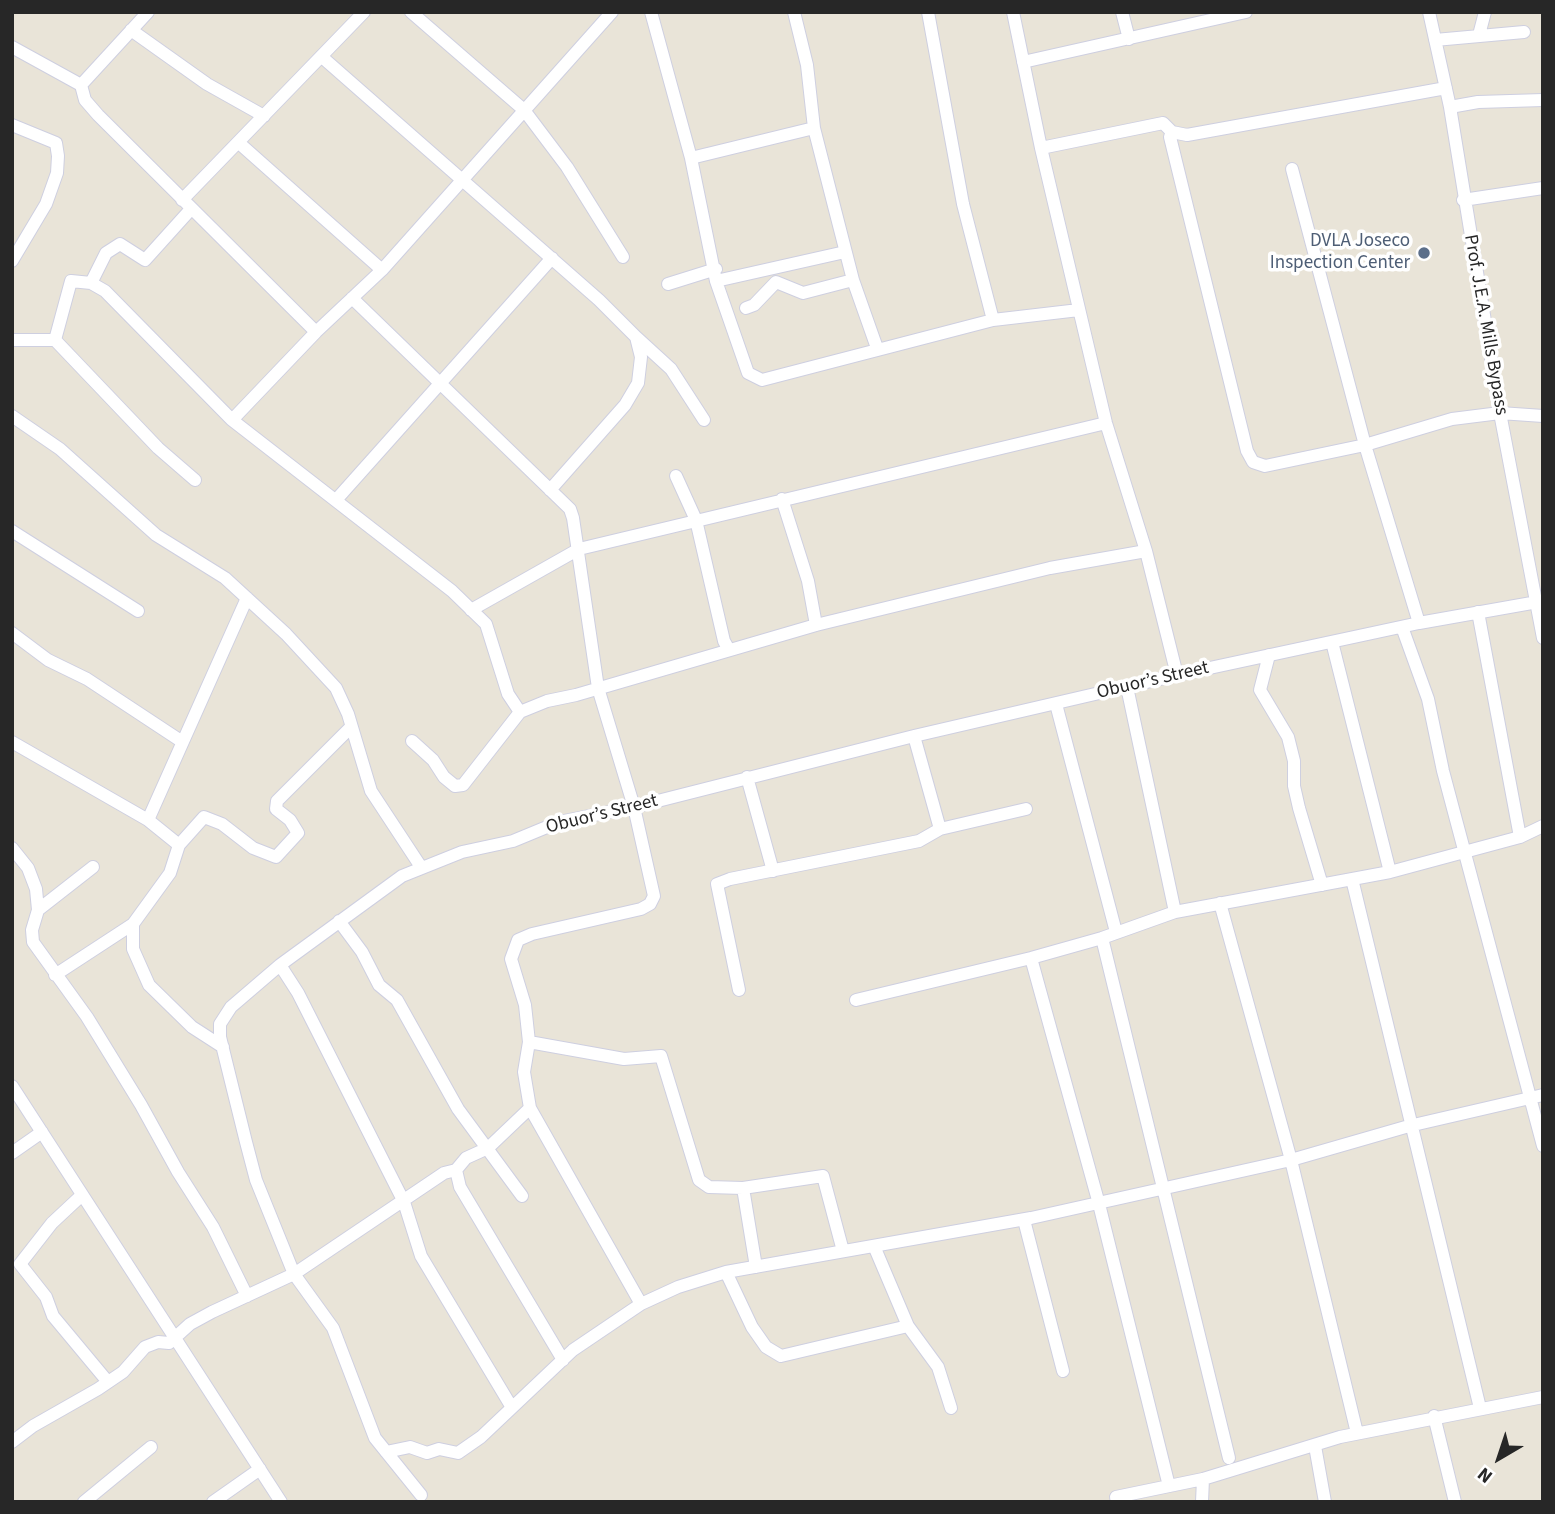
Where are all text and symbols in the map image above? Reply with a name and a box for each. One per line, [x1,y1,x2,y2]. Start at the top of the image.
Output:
place label: DVLA Joseco Inspection Center [1270,231,1410,275]
street label: Prof. J.E.A. Mills Bypass [1458,233,1512,417]
marker: DVLA Joseco Inspection Center [1416,245,1432,261]
street label: Obuor’s Street [1095,657,1211,705]
street label: Obuor’s Street [544,790,660,840]
north arrow [1464,1423,1534,1493]
text: N [1472,1460,1499,1489]

